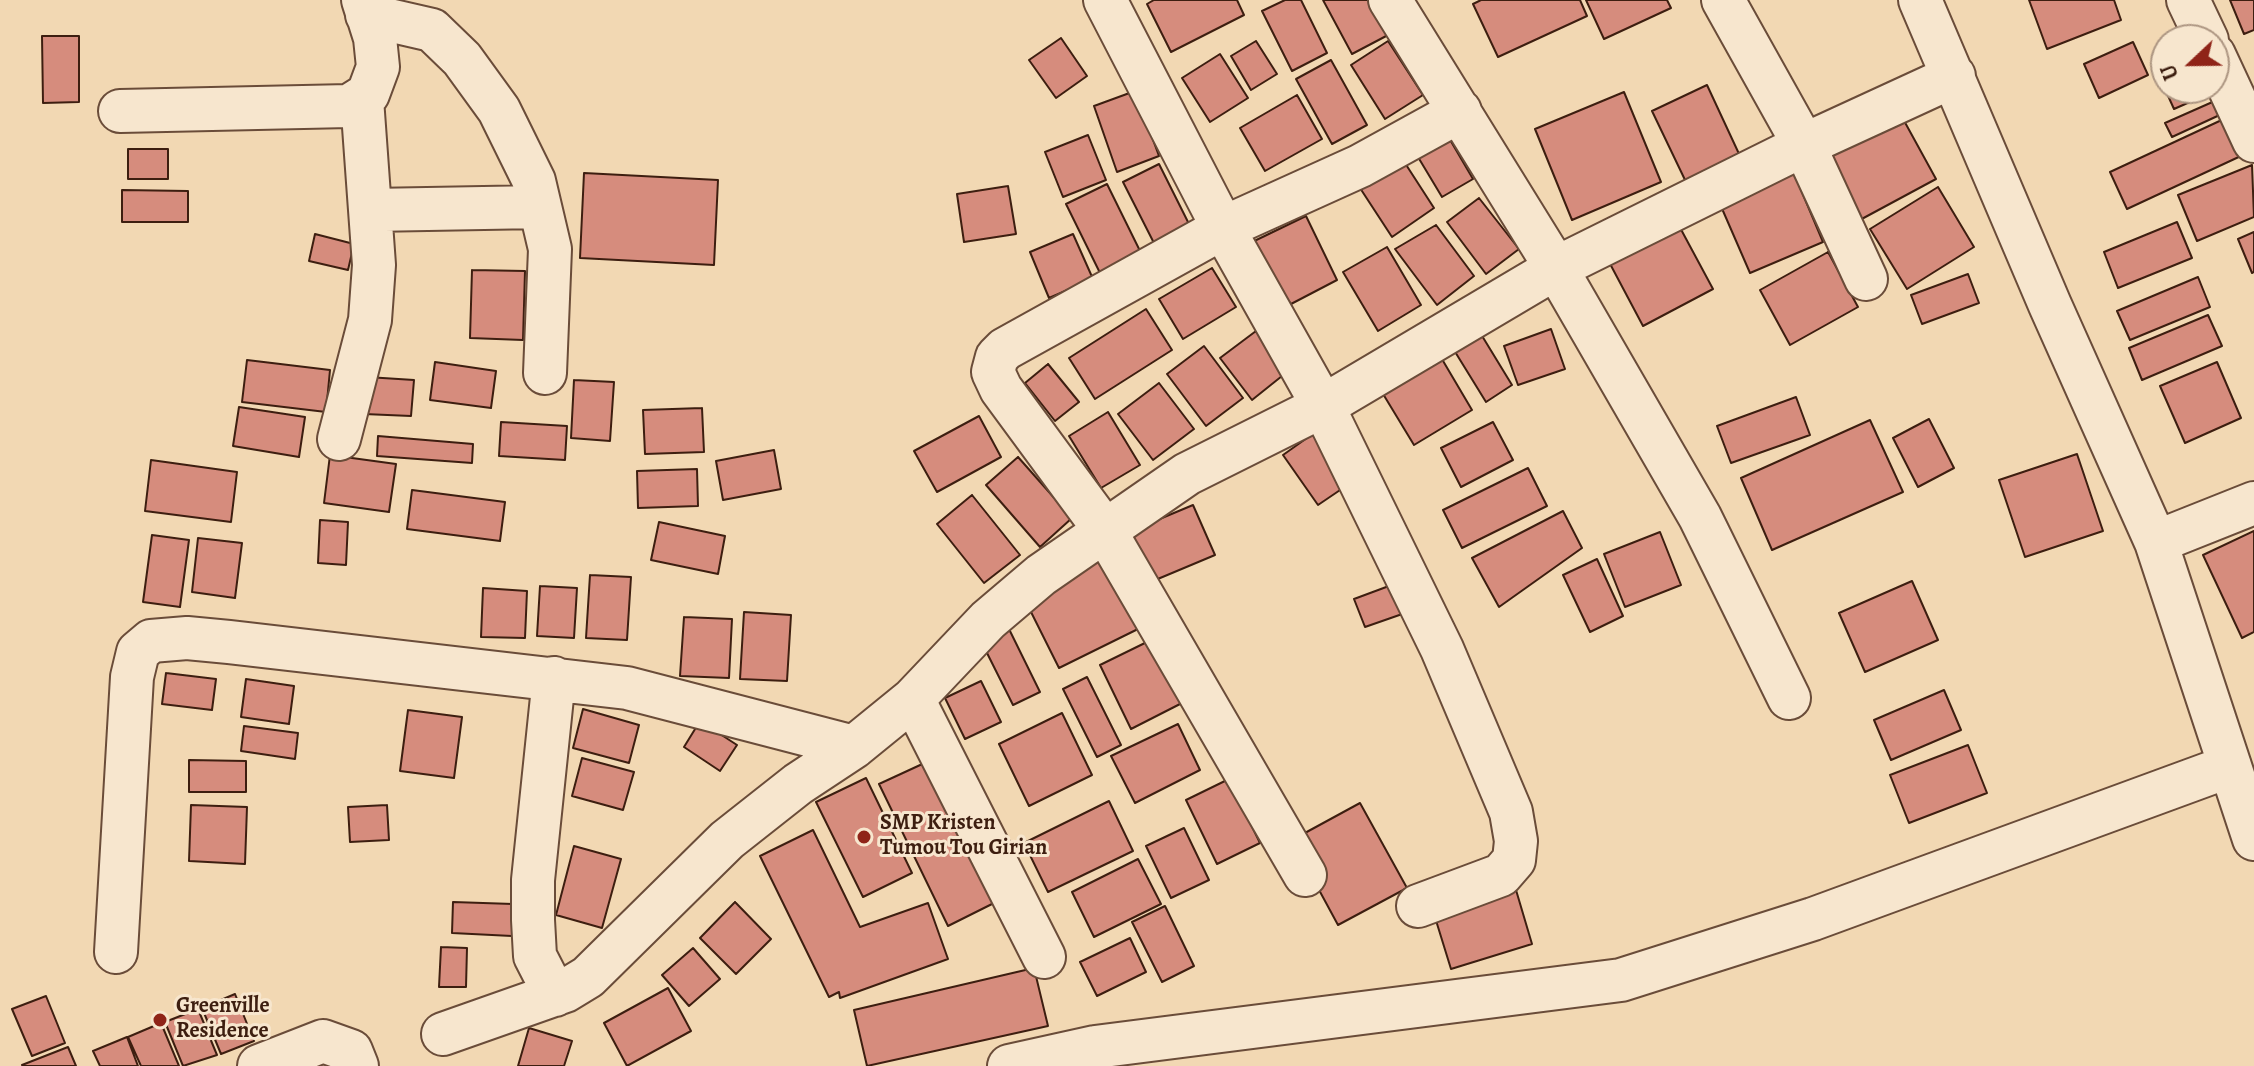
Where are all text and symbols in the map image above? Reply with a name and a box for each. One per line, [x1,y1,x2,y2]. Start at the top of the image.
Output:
north arrow [2150,24,2230,104]
text: U [2153,60,2186,85]
place label: SMP Kristen Tumou Tou Girian [880,811,1047,862]
marker: SMP Kristen Tumou Tou Girian [855,828,873,846]
place label: Greenville Residence [176,994,270,1046]
marker: Greenville Residence [151,1011,169,1029]

